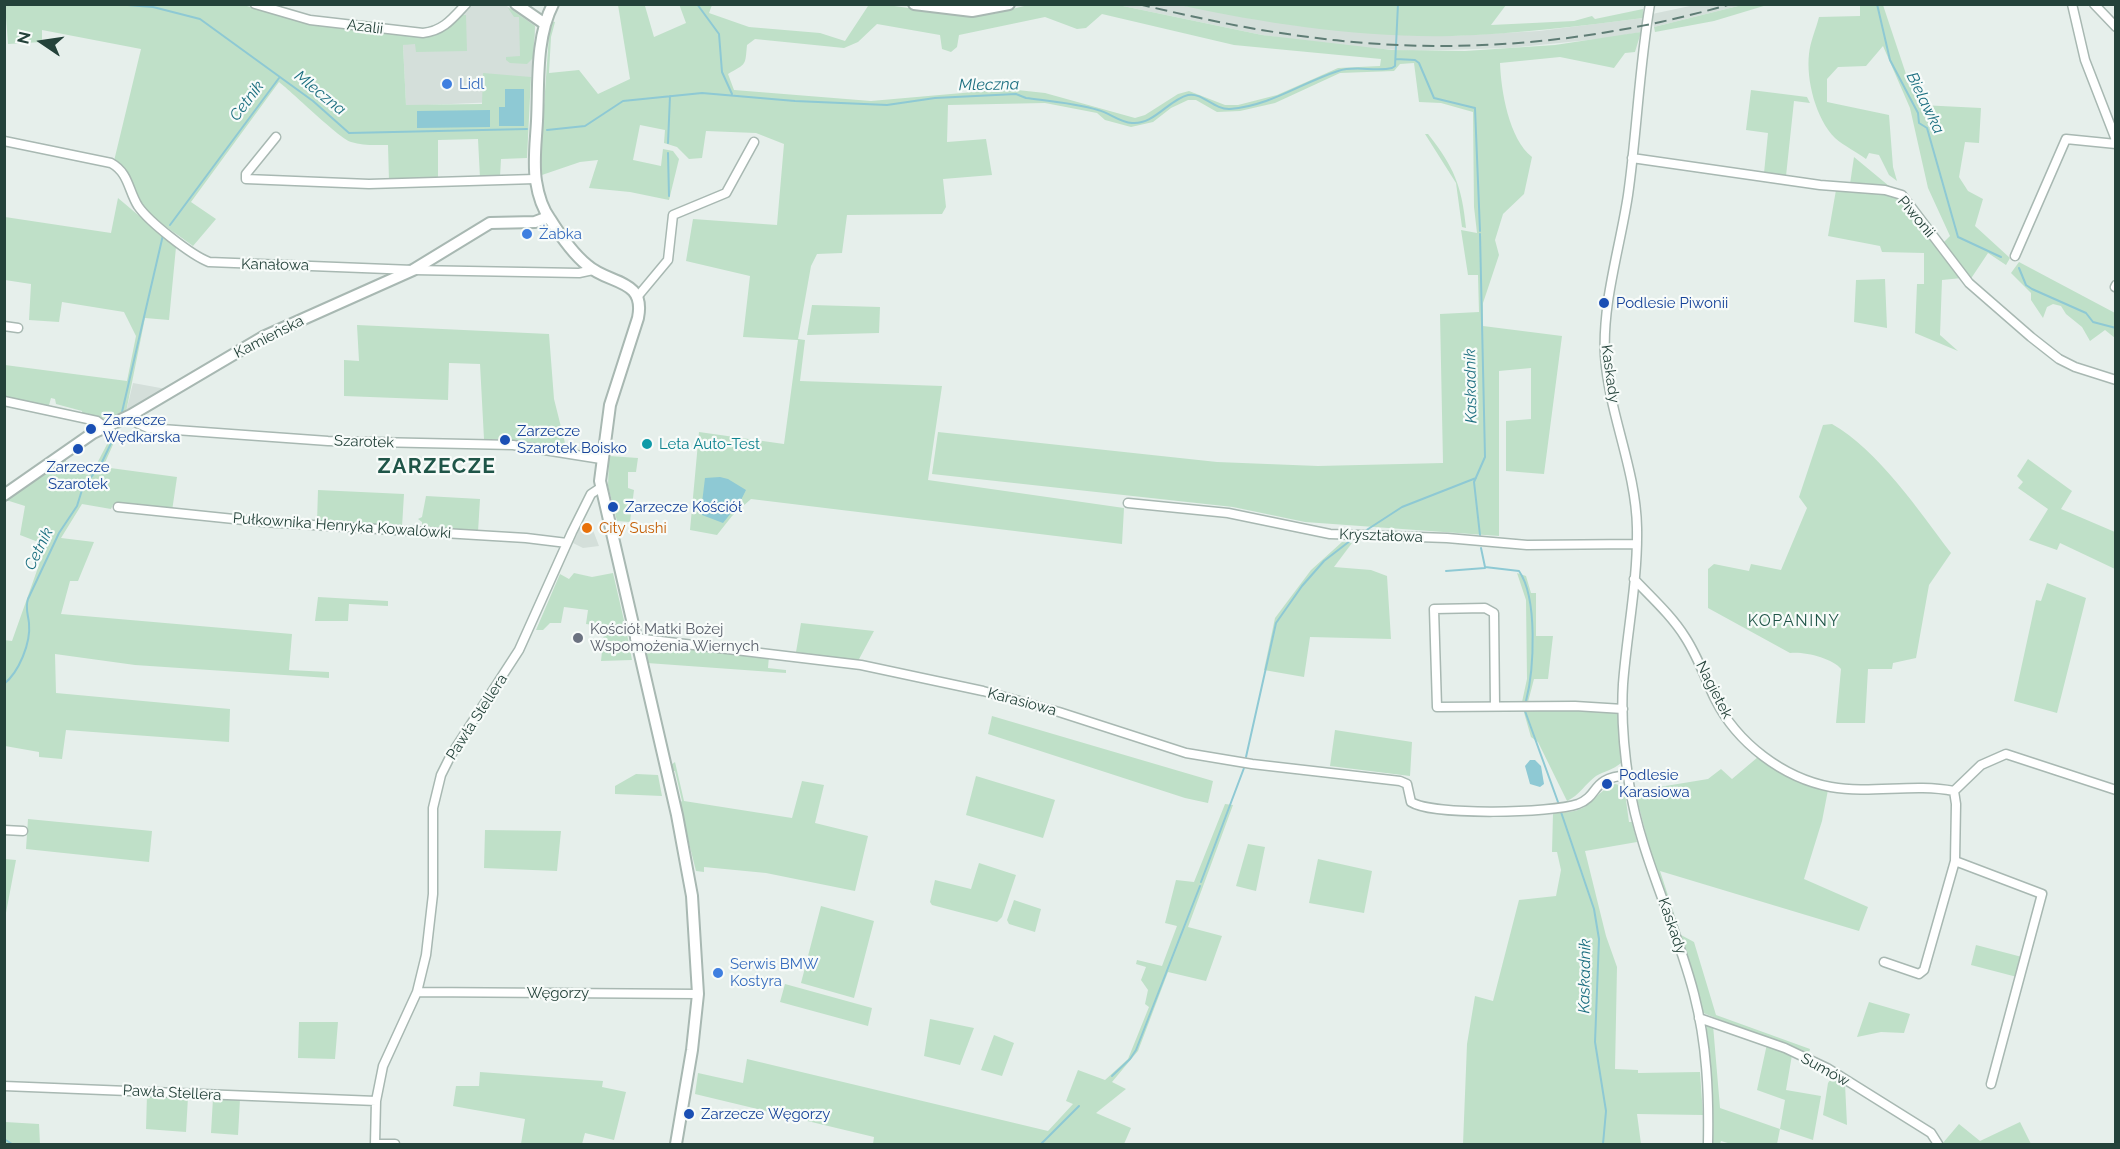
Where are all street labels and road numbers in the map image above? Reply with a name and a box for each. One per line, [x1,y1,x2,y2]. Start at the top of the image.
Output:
street label: Azalii [346,16,384,38]
street label: Piwonii [1893,193,1939,241]
street label: Kanałowa [241,255,309,275]
street label: Kamieńska [231,312,307,362]
street label: Kaskady [1597,344,1623,404]
street label: Szarotek [334,432,394,452]
street label: Pułkownika Henryka Kowalówki [232,509,452,543]
street label: Kryształowa [1339,526,1423,546]
street label: Nagietek [1692,658,1736,722]
street label: Pawła Stellera [443,671,511,763]
street label: Karasiowa [986,684,1058,720]
street label: Kaskady [1654,895,1690,957]
street label: Węgorzy [527,984,589,1002]
street label: Sumów [1798,1049,1852,1091]
street label: Pawła Stellera [122,1081,222,1105]

